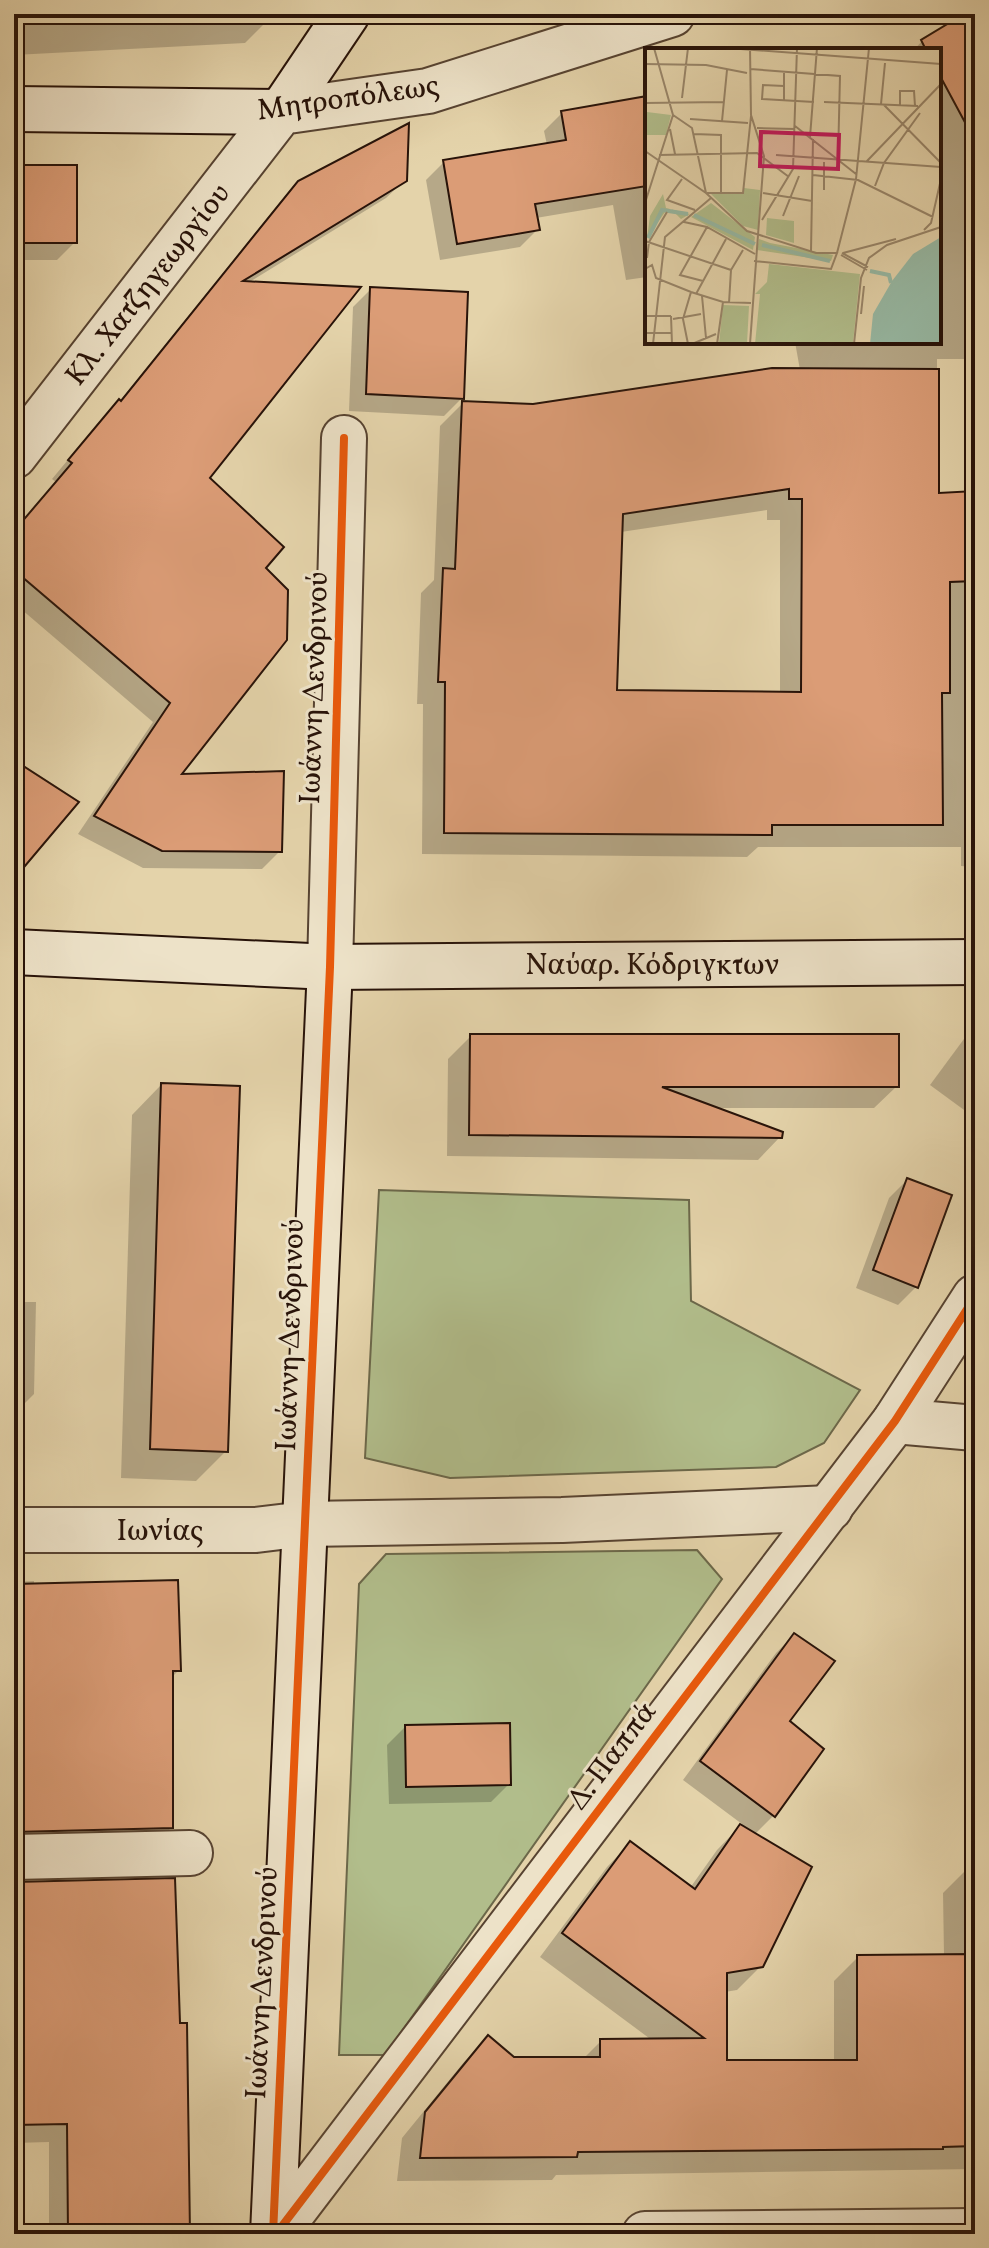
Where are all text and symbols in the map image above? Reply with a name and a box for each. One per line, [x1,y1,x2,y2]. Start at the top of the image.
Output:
inset map [645,48,941,344]
street label: Μητροπόλεως [255,65,442,133]
street label: Κλ. Χατζηγεωργίου [56,175,241,395]
street label: Ιωάννη Δενδρινού [290,571,340,805]
street label: Ναύαρ. Κόδριγκτων [525,945,779,987]
street label: Ιωάννη Δενδρινού [266,1218,316,1452]
street label: Ιωνίας [116,1511,204,1553]
street label: Δ. Παππά [558,1693,667,1819]
street label: Ιωάννη Δενδρινού [236,1866,290,2100]

